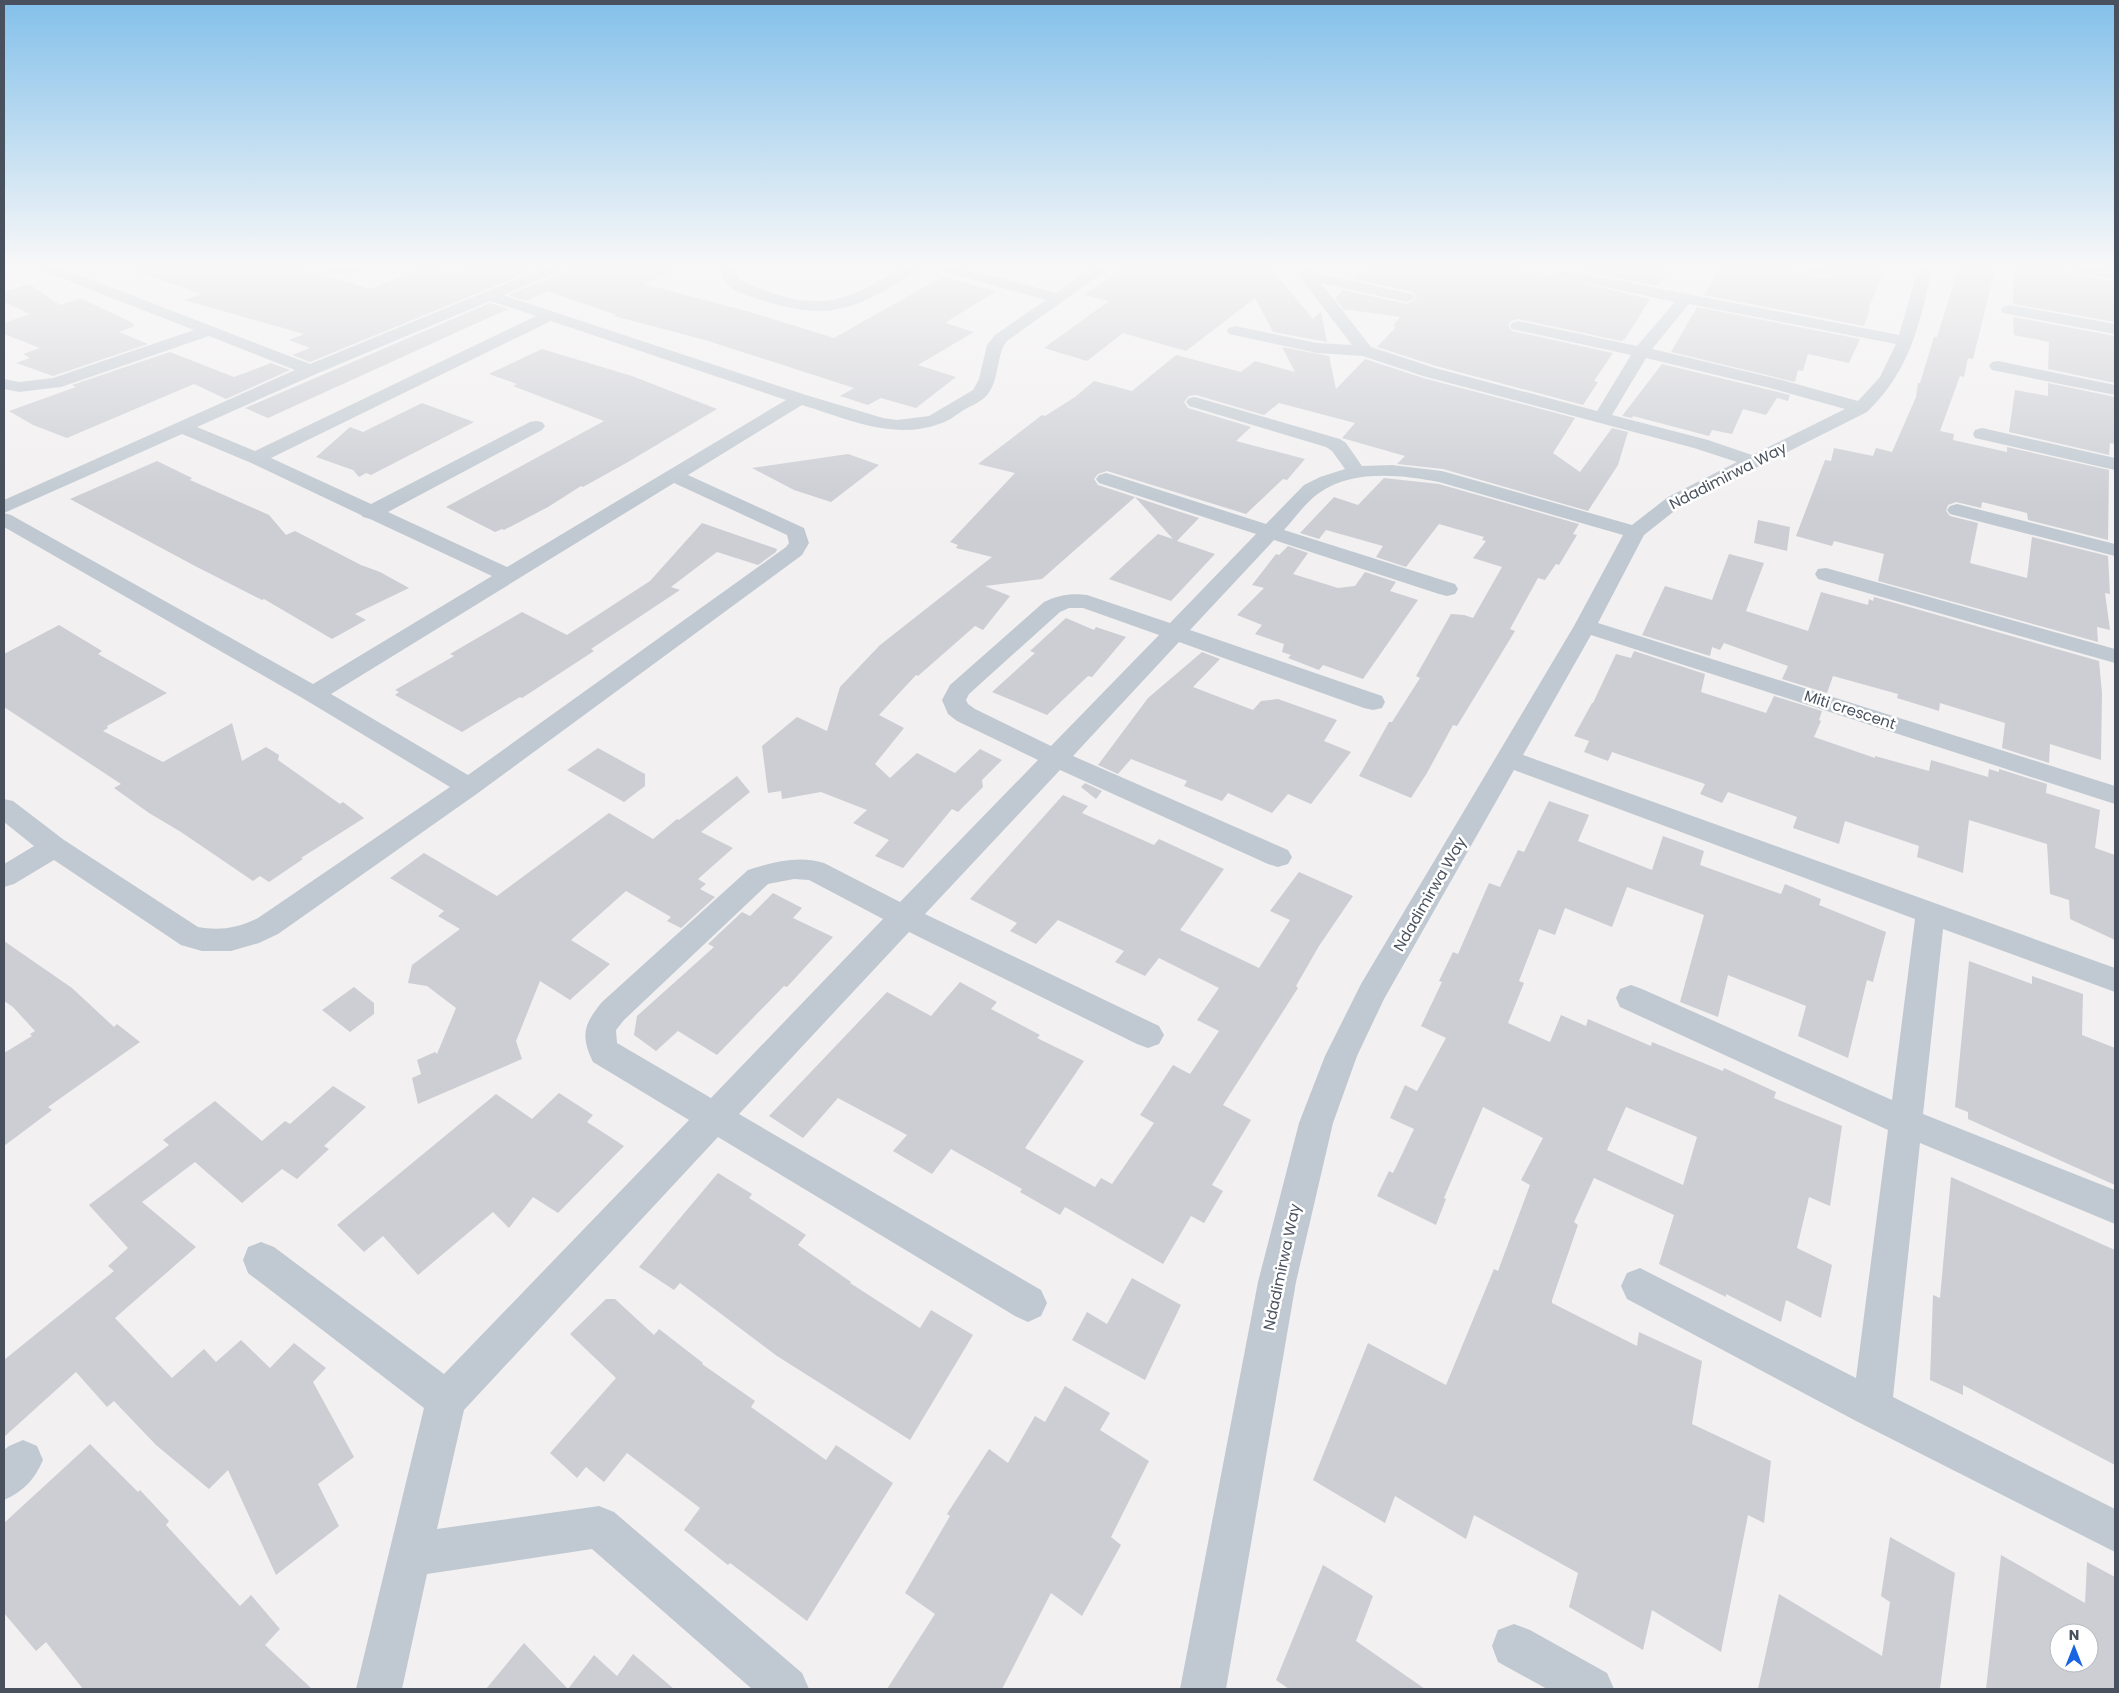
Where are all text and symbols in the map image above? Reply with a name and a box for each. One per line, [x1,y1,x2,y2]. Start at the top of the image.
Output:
street label: Ndadimirwa Way [1666,437,1791,514]
street label: Miti crescent [1802,685,1899,734]
street label: Ndadimirwa Way [1388,832,1471,955]
street label: Ndadimirwa Way [1258,1201,1305,1332]
north arrow [2049,1623,2099,1673]
text: N [2069,1625,2079,1645]

